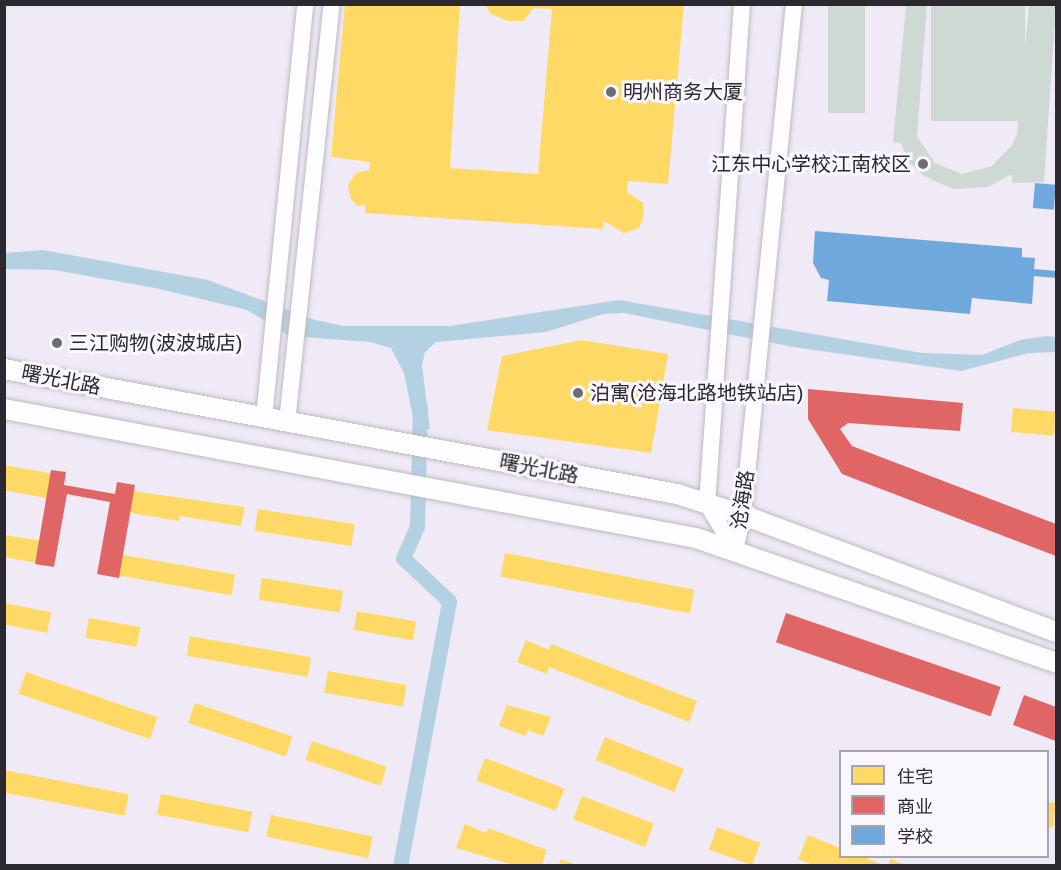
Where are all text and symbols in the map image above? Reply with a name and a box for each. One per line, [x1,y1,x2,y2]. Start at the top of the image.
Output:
place label: 明州商务大厦 [623,80,743,104]
marker: 明州商务大厦 [604,85,618,99]
place label: 江东中心学校江南校区 [711,152,911,176]
marker: 江东中心学校江南校区 [916,157,930,171]
place label: 三江购物(波波城店) [69,331,242,355]
marker: 三江购物(波波城店) [50,336,64,350]
street label: 曙光北路 [19,361,103,399]
place label: 泊寓(沧海北路地铁站店) [590,381,803,405]
marker: 泊寓(沧海北路地铁站店) [571,386,585,400]
street label: 曙光北路 [497,450,581,488]
street label: 沧海路 [727,469,759,531]
legend [839,750,1049,858]
text: 住宅 [897,767,933,787]
text: 商业 [897,797,933,817]
text: 学校 [897,827,933,847]

